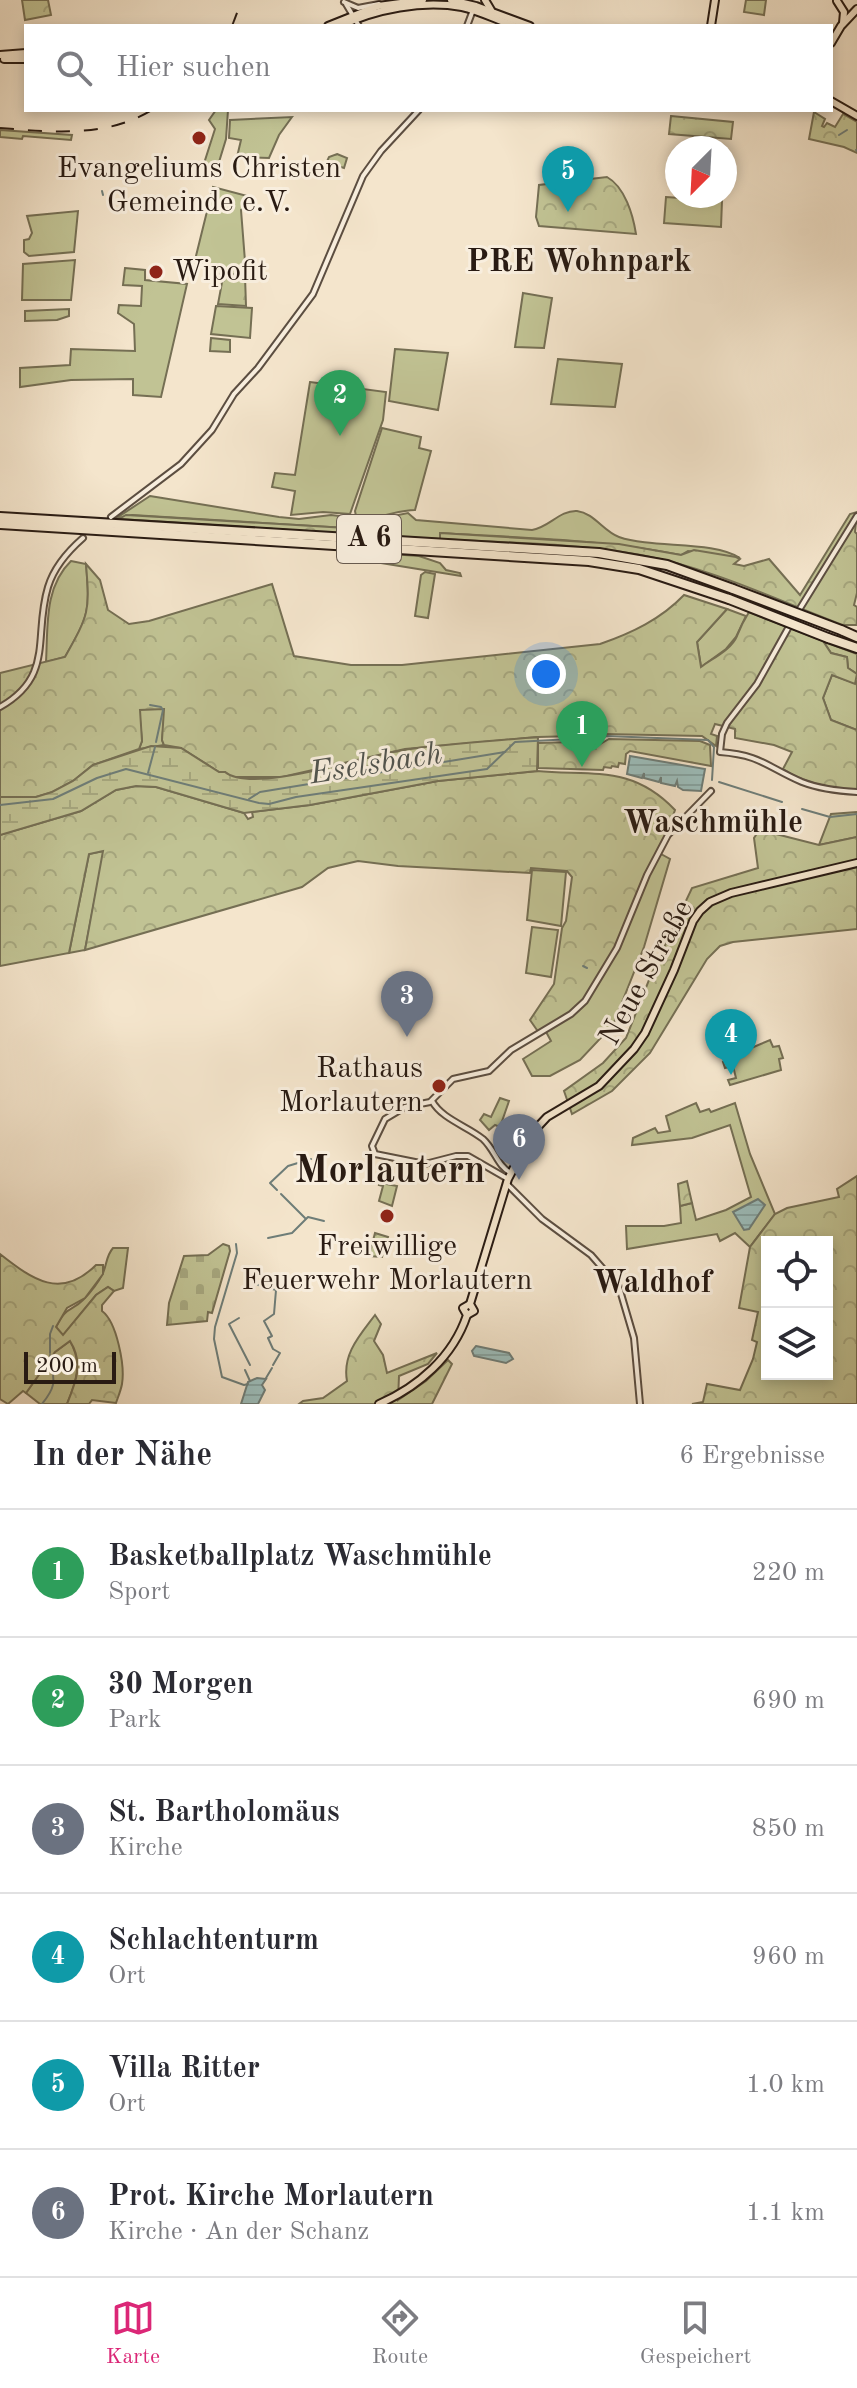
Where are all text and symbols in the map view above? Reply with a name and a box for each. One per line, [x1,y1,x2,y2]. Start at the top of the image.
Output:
search box [24,24,833,112]
icon: search [52,46,96,90]
text: Hier suchen [116,53,271,83]
marker: Evangeliums Christen Gemeinde e.V. [190,129,208,147]
north arrow [665,136,737,208]
pin: 5 [542,146,594,212]
place label: Evangeliums Christen Gemeinde e.V. [57,154,341,218]
district label: PRE Wohnpark [466,247,692,279]
place label: Wipofit [172,257,268,287]
marker: Wipofit [147,263,165,281]
pin: 2 [314,370,366,436]
road number: A 6 [337,515,401,563]
your location [526,654,566,694]
pin: 1 [556,701,608,767]
water label: Eselsbach [306,739,445,791]
district label: Waschmühle [623,808,803,840]
street label: Neue Straße [595,895,699,1051]
pin: 3 [381,971,433,1037]
pin: 4 [705,1009,757,1075]
place label: Rathaus Morlautern [279,1054,423,1118]
marker: Rathaus Morlautern [430,1077,448,1095]
pin: 6 [493,1114,545,1180]
district label: Morlautern [295,1153,485,1191]
marker: Freiwillige Feuerwehr Morlautern [378,1207,396,1225]
place label: Freiwillige Feuerwehr Morlautern [242,1232,532,1296]
map controls [761,1236,833,1380]
button: locate [761,1236,833,1308]
district label: Waldhof [592,1268,714,1300]
button: layers [761,1308,833,1380]
scale bar [24,1348,116,1384]
text: 200 m [36,1355,98,1377]
text: In der Nähe [32,1439,212,1473]
text: 6 Ergebnisse [679,1443,825,1469]
text: Basketballplatz Waschmühle [108,1542,492,1572]
text: 1 [50,1560,66,1586]
text: 220 m [752,1560,825,1586]
text: Sport [108,1579,170,1605]
text: 30 Morgen [108,1670,254,1700]
text: 2 [50,1688,66,1714]
text: 690 m [752,1688,825,1714]
text: Park [108,1707,162,1733]
text: St. Bartholomäus [108,1798,340,1828]
text: 3 [50,1816,66,1842]
text: 850 m [752,1816,825,1842]
text: Kirche [108,1835,183,1861]
text: Schlachtenturm [108,1926,319,1956]
text: 4 [50,1944,66,1970]
text: 960 m [752,1944,825,1970]
text: Ort [108,1963,146,1989]
text: Villa Ritter [108,2054,260,2084]
text: 5 [50,2072,66,2098]
text: 1.0 km [746,2072,825,2098]
text: Ort [108,2091,146,2117]
text: Prot. Kirche Morlautern [108,2182,434,2212]
text: 6 [50,2200,66,2226]
text: 1.1 km [746,2200,825,2226]
text: Kirche · An der Schanz [108,2219,369,2245]
tab: Karte [106,2296,160,2371]
tab: Route [372,2296,428,2371]
tab: Gespeichert [640,2296,751,2371]

